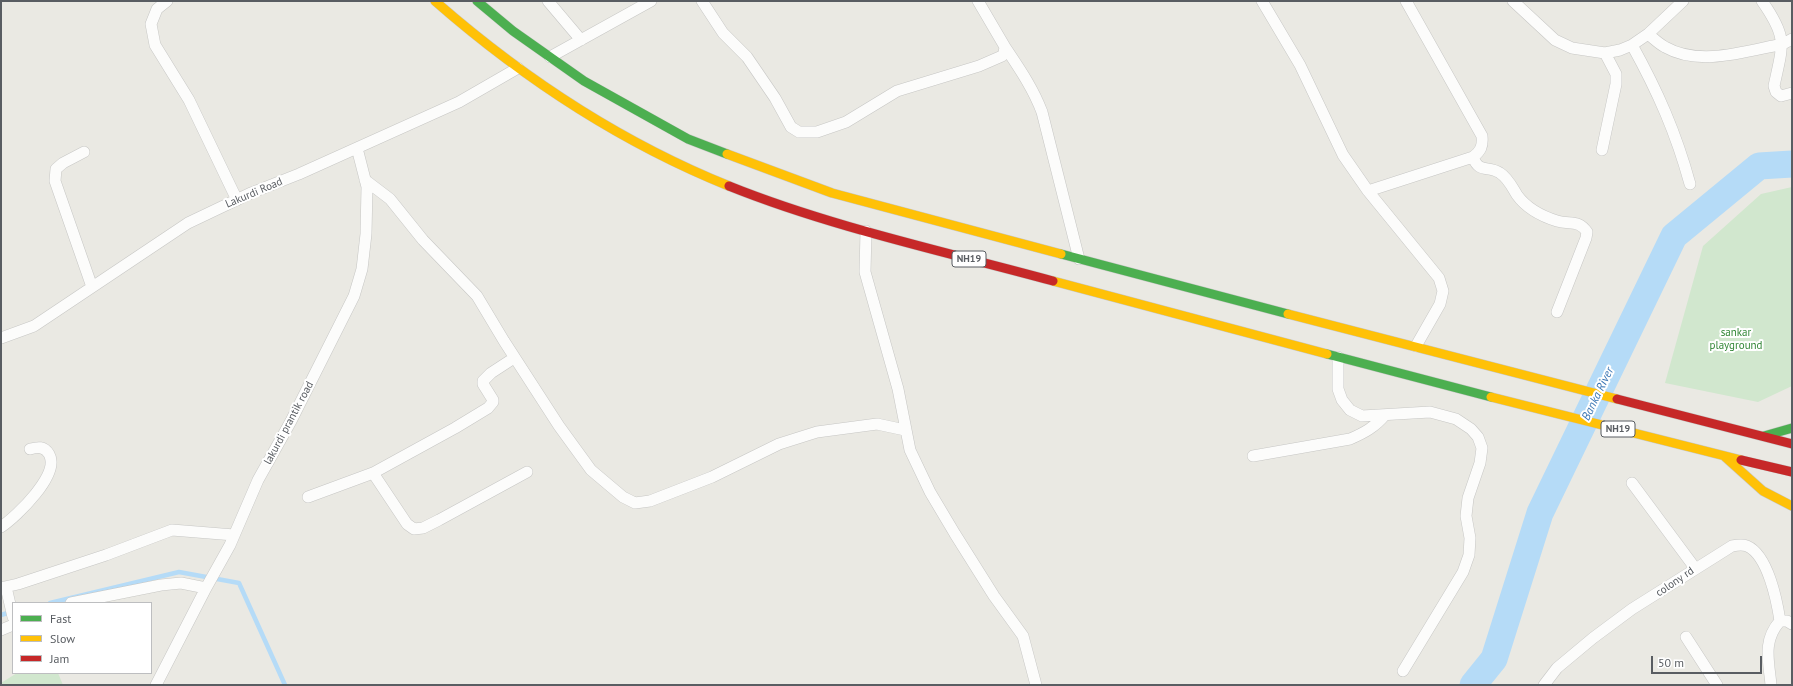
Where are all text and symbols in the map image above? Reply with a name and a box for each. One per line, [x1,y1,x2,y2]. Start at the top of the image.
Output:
street label: Lakurdi Road [223,175,285,211]
road number: NH19 [952,251,986,267]
park label: sankar playground [1709,326,1763,352]
water label: Banka River [1579,365,1617,423]
street label: lakurdi prantik road [261,379,317,467]
road number: NH19 [1601,421,1635,437]
street label: colony rd [1653,564,1697,600]
legend [12,602,152,674]
text: Fast [50,611,71,626]
text: Slow [50,631,75,646]
scale bar [1653,648,1764,674]
text: Jam [50,651,69,666]
text: 50 m [1658,655,1684,670]

